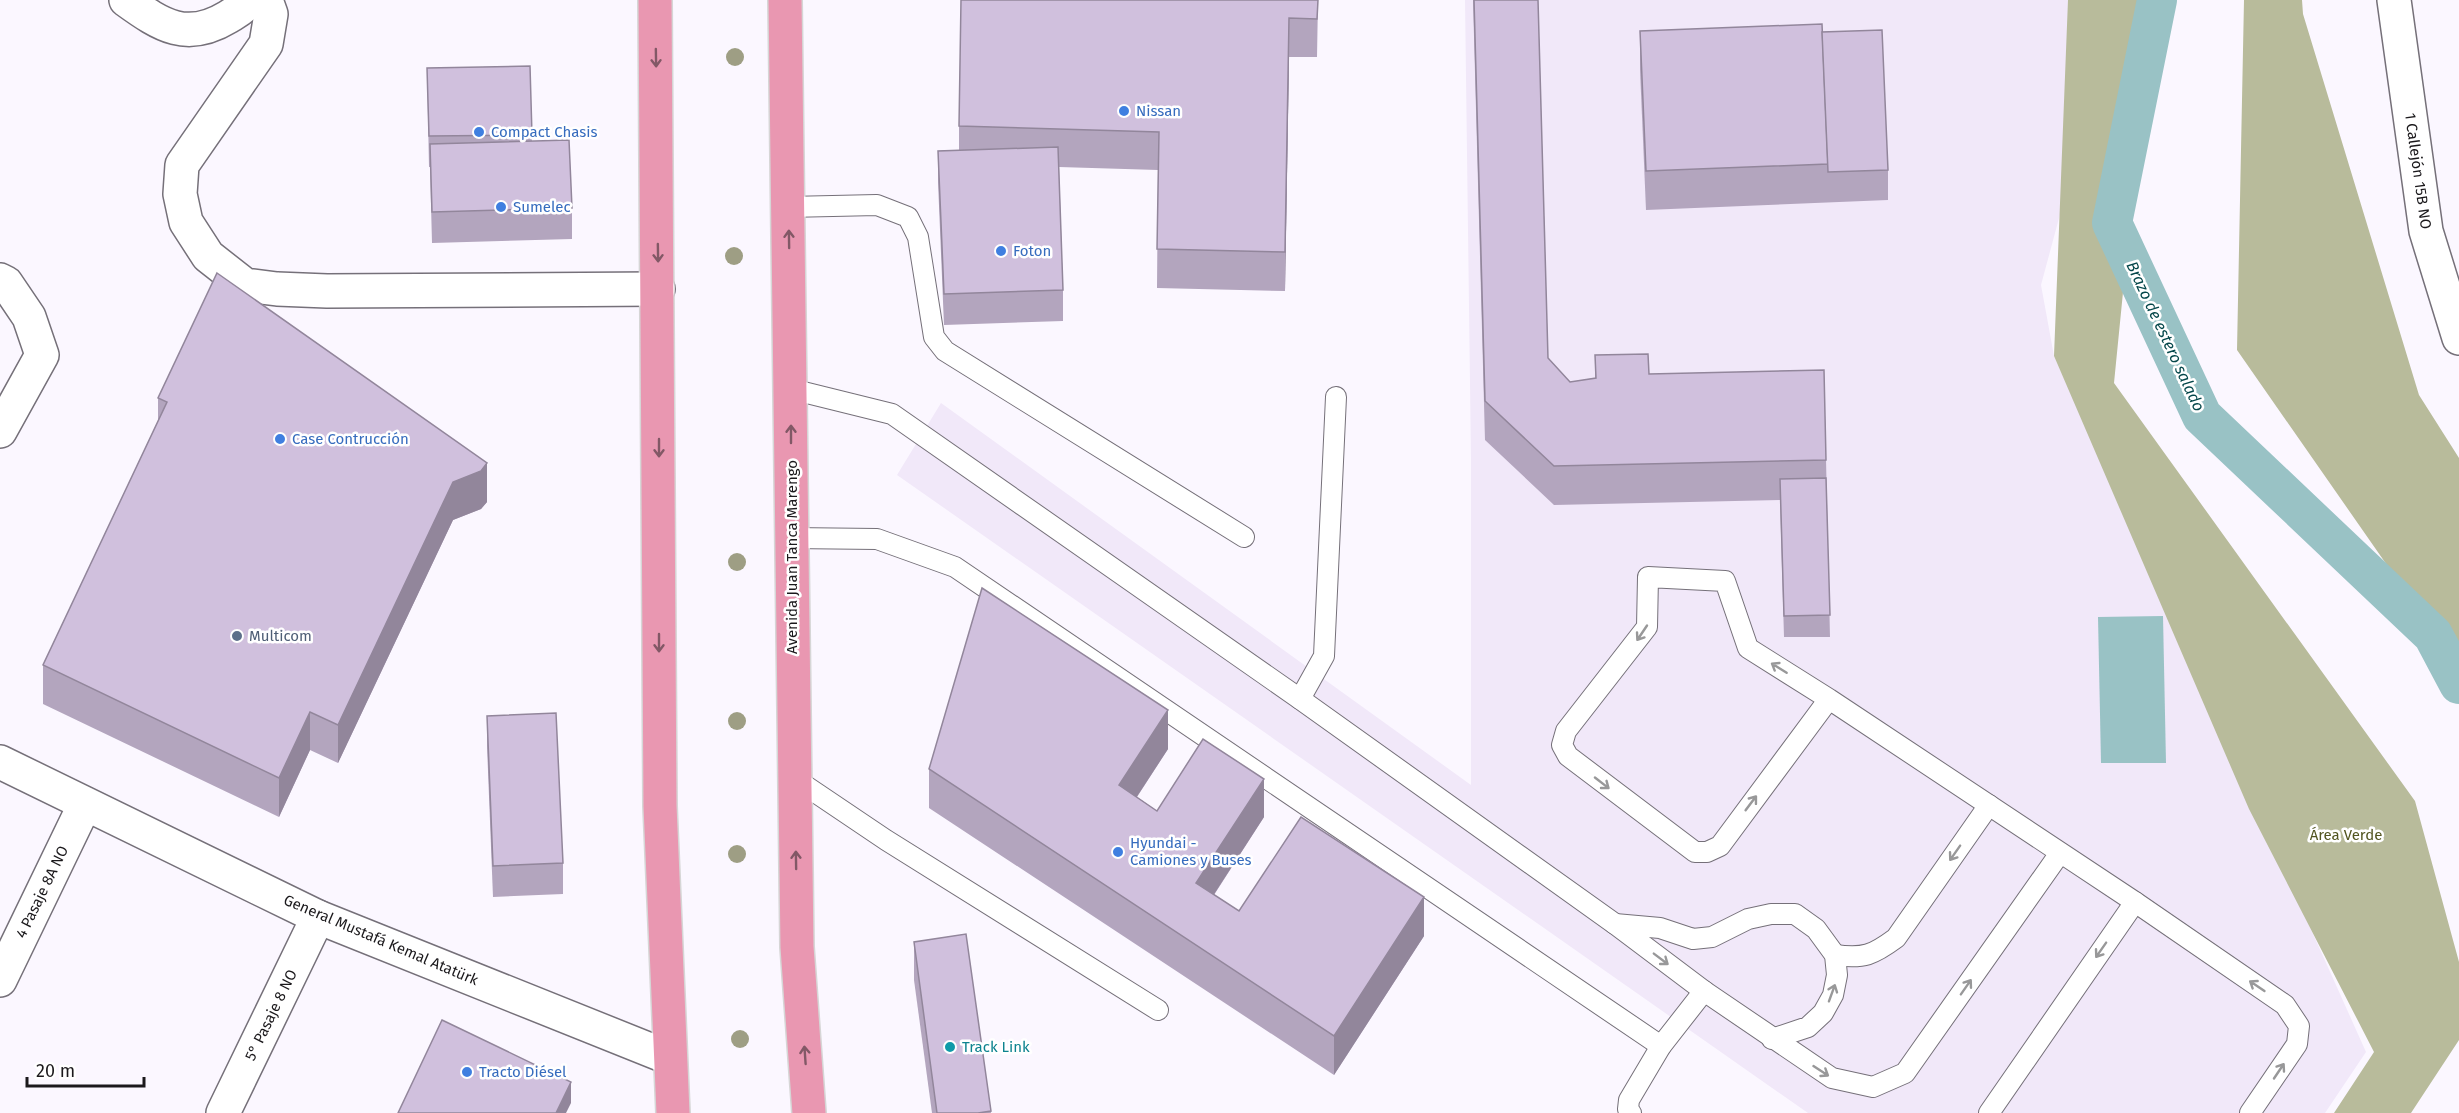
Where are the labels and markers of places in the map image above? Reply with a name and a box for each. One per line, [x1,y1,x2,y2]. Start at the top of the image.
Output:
place label: Nissan [1136,102,1181,120]
marker: Nissan [1117,104,1131,118]
place label: Compact Chasis [491,123,598,141]
marker: Compact Chasis [472,125,486,139]
place label: Sumelec [513,198,571,216]
marker: Sumelec [494,200,508,214]
place label: Foton [1013,242,1051,260]
marker: Foton [994,244,1008,258]
place label: Case Contrucción [292,430,409,448]
marker: Case Contrucción [273,432,287,446]
place label: Multicom [249,627,312,645]
marker: Multicom [230,629,244,643]
place label: Hyundai - Camiones y Buses [1130,834,1252,869]
marker: Hyundai - Camiones y Buses [1111,845,1125,859]
place label: Track Link [962,1038,1030,1056]
marker: Track Link [943,1040,957,1054]
place label: Tracto Diésel [479,1063,567,1081]
marker: Tracto Diésel [460,1065,474,1079]

